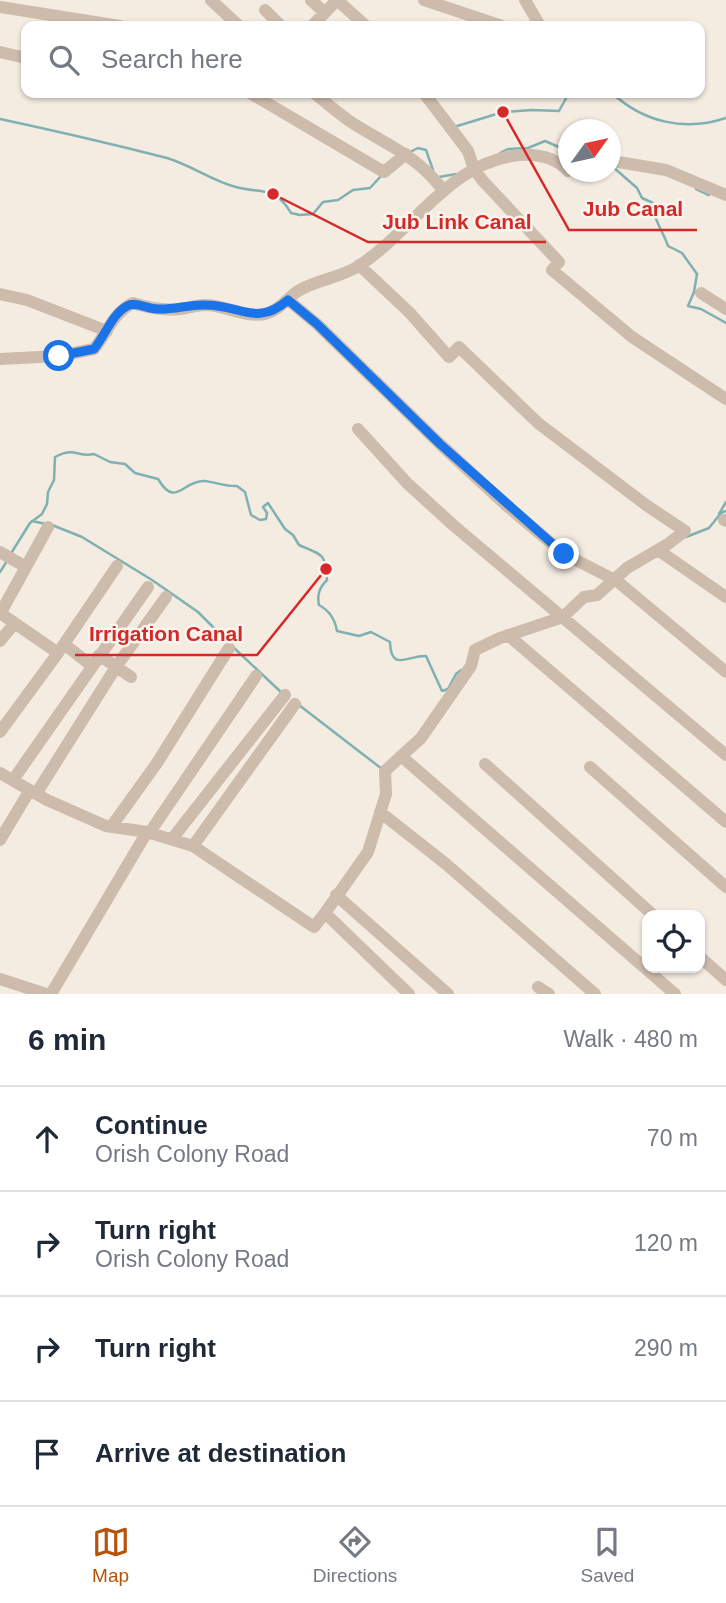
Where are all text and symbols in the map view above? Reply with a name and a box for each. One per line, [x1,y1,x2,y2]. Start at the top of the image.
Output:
search box [21,21,705,98]
icon: search [45,41,83,79]
text: Search here [101,44,243,74]
north arrow [558,119,621,182]
callout: Jub Canal [569,188,697,230]
text: Jub Canal [583,197,683,220]
callout: Jub Link Canal [368,200,546,242]
text: Jub Link Canal [382,210,532,233]
route start [43,340,74,371]
route end [548,538,579,569]
callout: Irrigation Canal [75,613,257,655]
text: Irrigation Canal [89,622,243,645]
map controls [642,910,705,973]
button: locate [642,910,705,973]
text: 6 min [28,1023,106,1056]
text: Walk · 480 m [563,1026,698,1052]
text: Continue [95,1110,208,1140]
icon: ahead [28,1120,66,1158]
text: 70 m [647,1125,698,1151]
text: Orish Colony Road [95,1141,289,1167]
text: Turn right [95,1215,216,1245]
icon: right [28,1225,66,1263]
text: 120 m [634,1230,698,1256]
text: Orish Colony Road [95,1246,289,1272]
icon: right [28,1330,66,1368]
text: Turn right [95,1333,216,1363]
text: 290 m [634,1335,698,1361]
icon: arrive [28,1435,66,1473]
text: Arrive at destination [95,1438,346,1468]
tab: Map [92,1523,130,1587]
tab: Directions [313,1523,397,1587]
tab: Saved [580,1523,634,1587]

